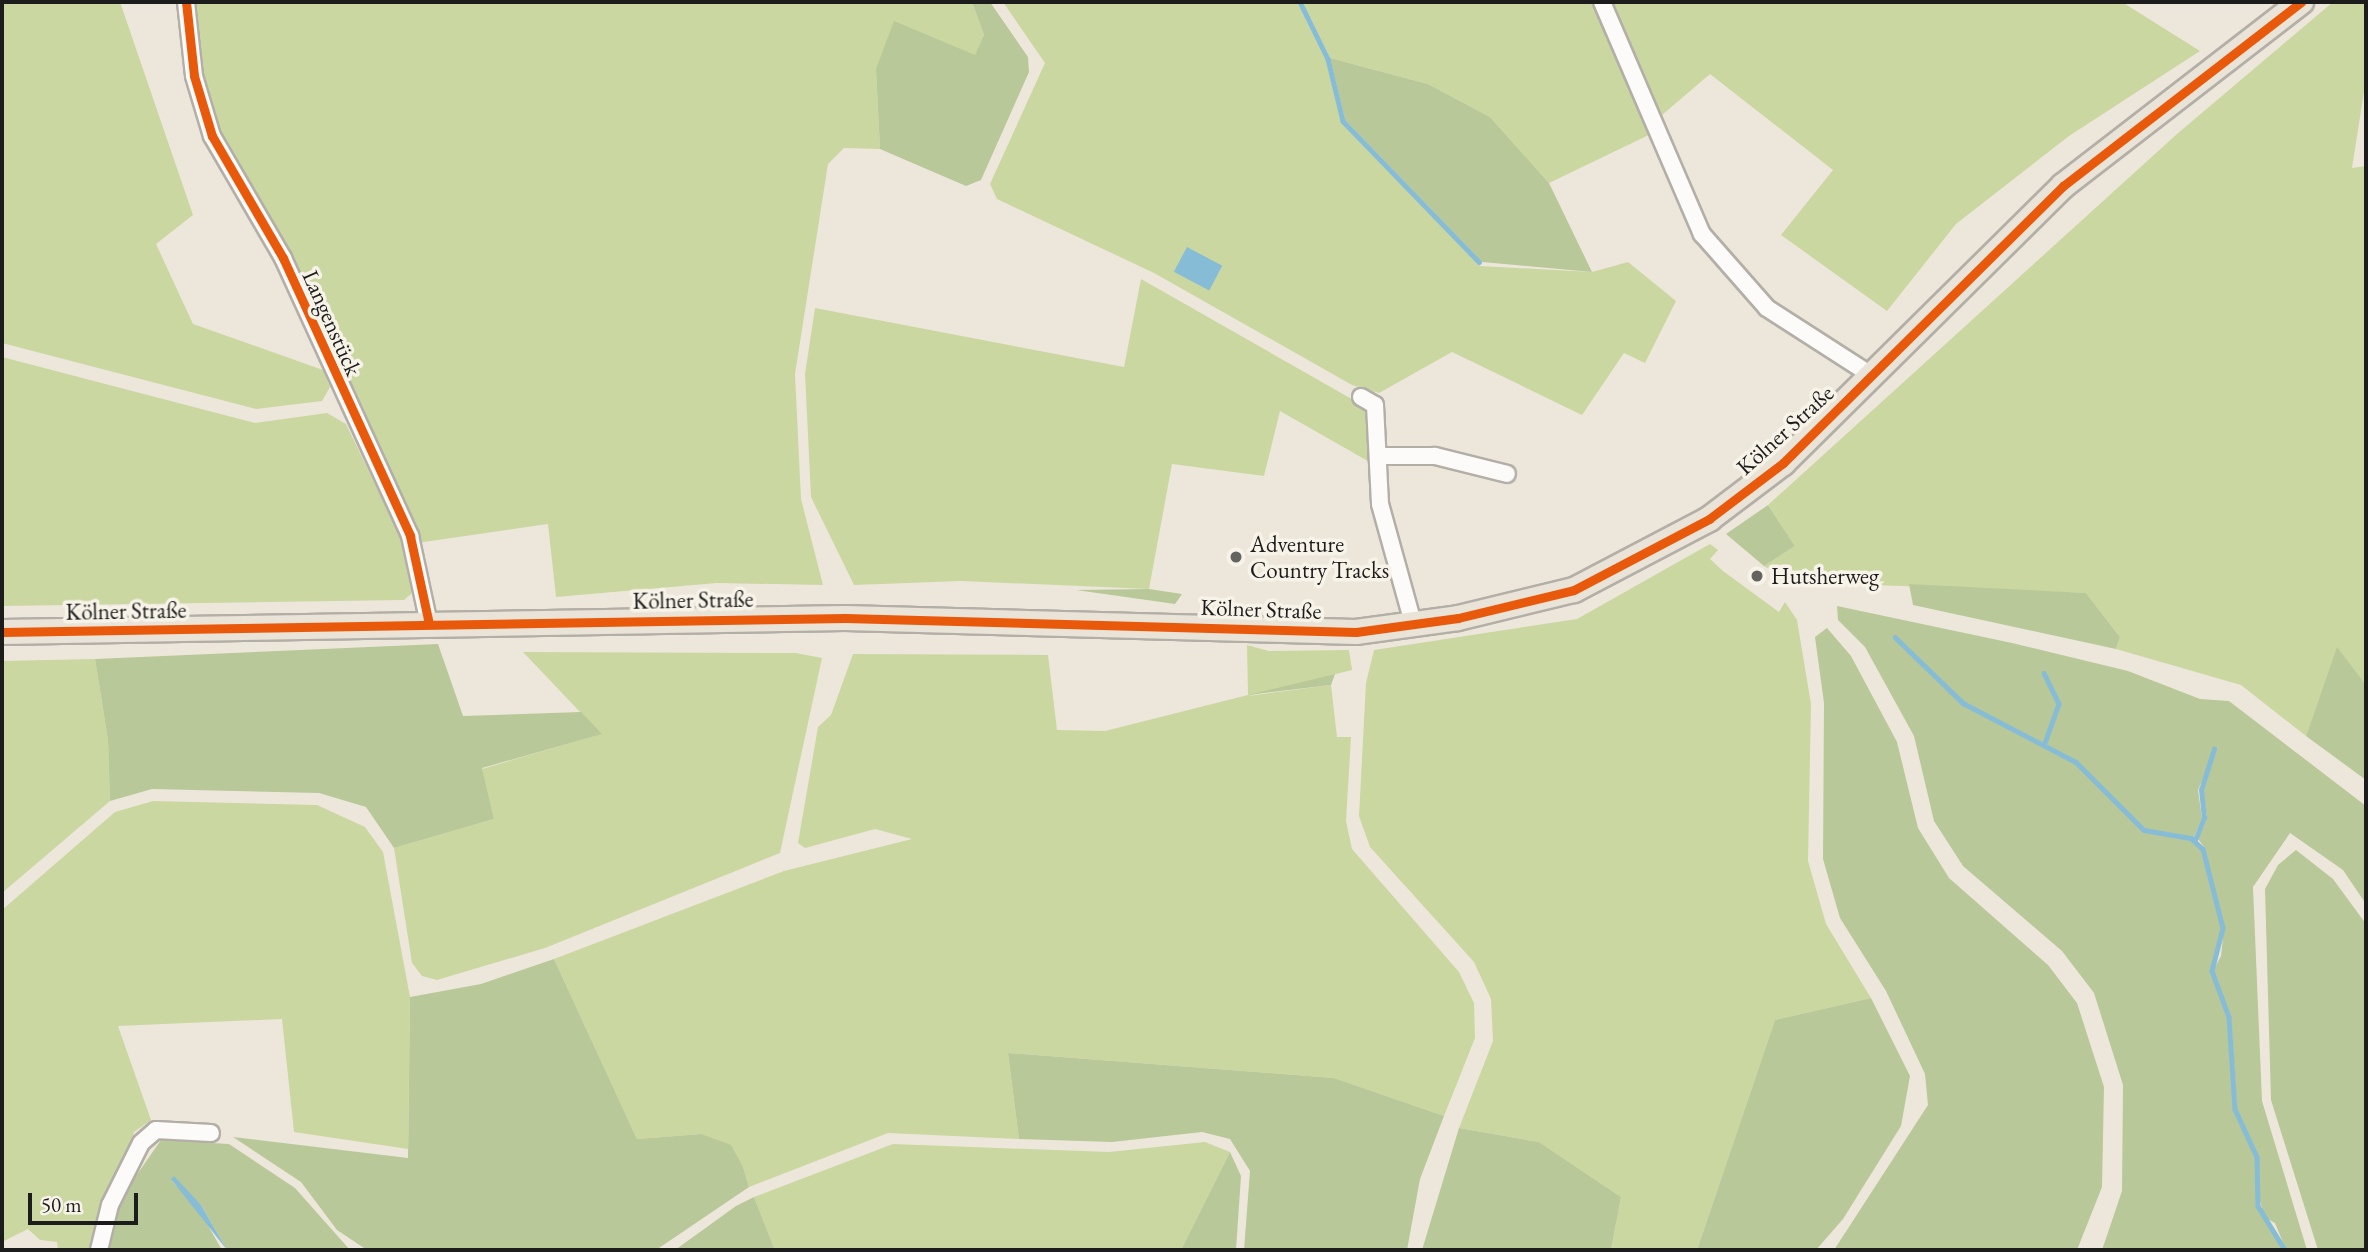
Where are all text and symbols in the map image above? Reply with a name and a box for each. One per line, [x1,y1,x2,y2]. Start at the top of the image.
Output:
street label: Langenstück [296,266,368,380]
street label: Kölner Straße [1731,379,1839,481]
place label: Adventure Country Tracks [1250,530,1389,584]
marker: Adventure Country Tracks [1228,549,1244,565]
place label: Hutsherweg [1771,562,1879,590]
marker: Hutsherweg [1749,568,1765,584]
street label: Kölner Straße [632,585,754,615]
street label: Kölner Straße [1200,593,1322,625]
street label: Kölner Straße [65,596,187,626]
scale bar [32,1178,142,1222]
text: 50 m [41,1191,82,1218]

